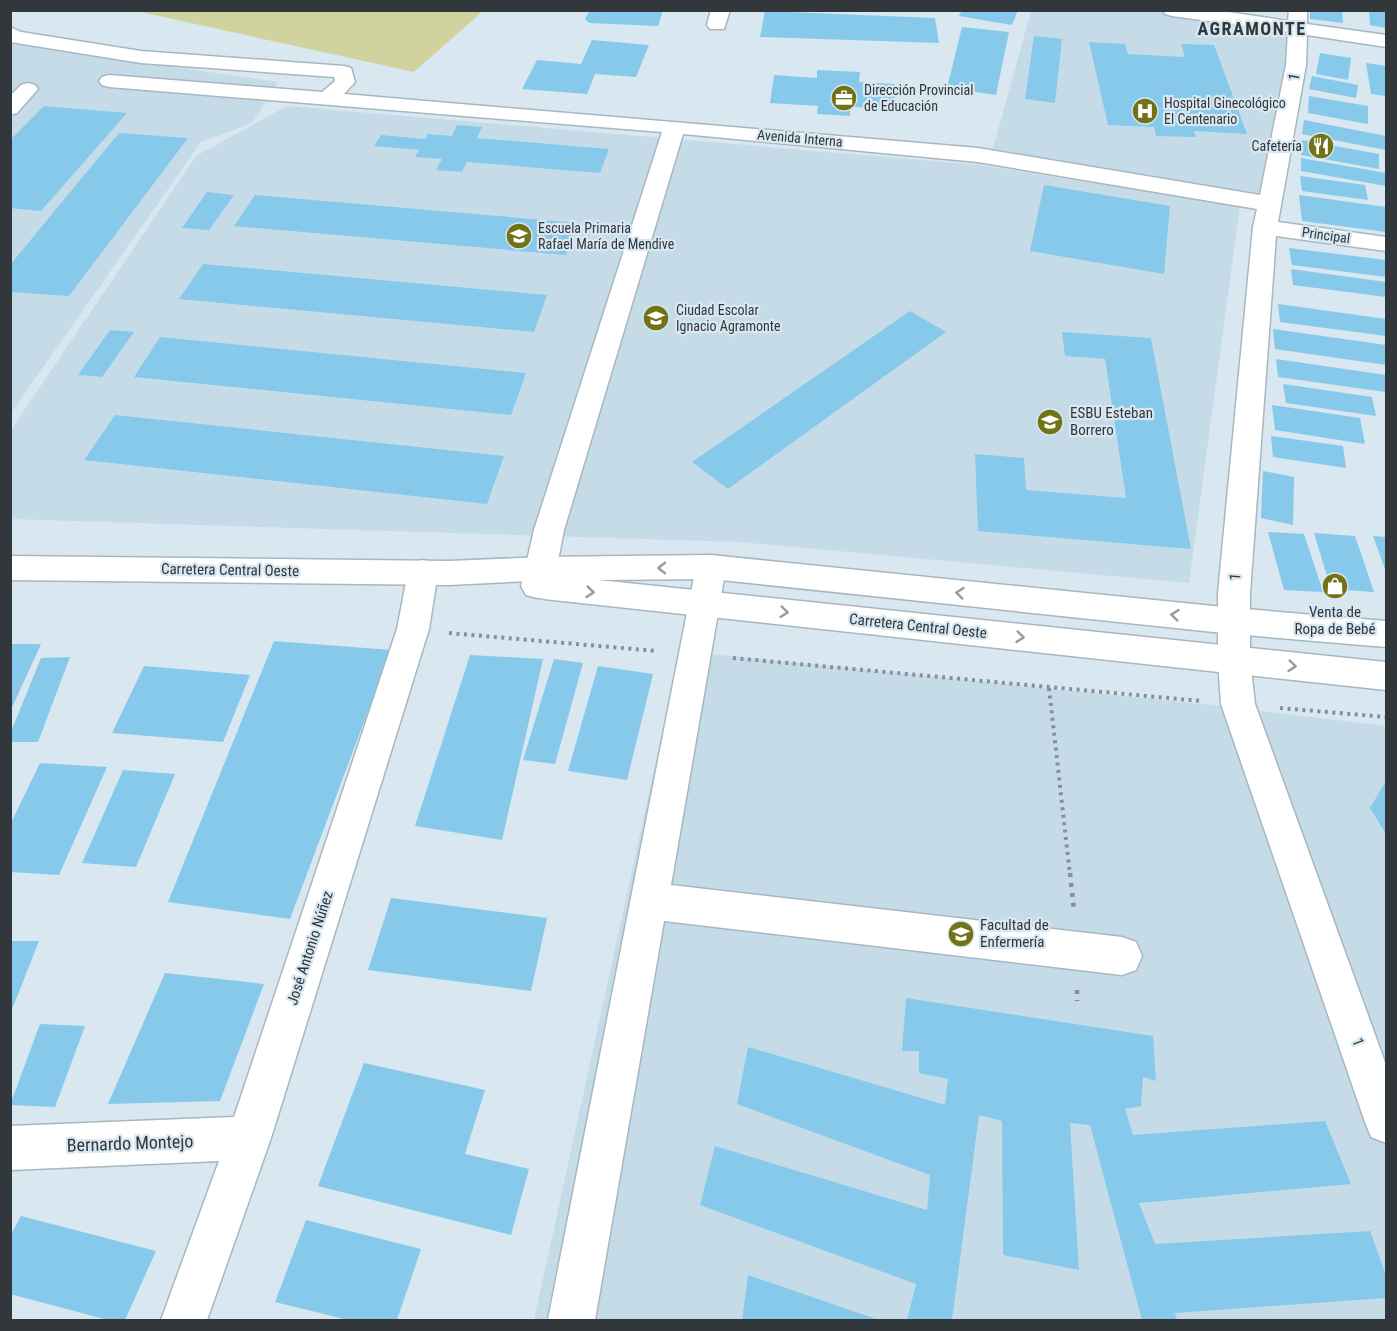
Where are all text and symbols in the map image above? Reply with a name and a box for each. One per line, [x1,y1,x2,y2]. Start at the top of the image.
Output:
district label: AGRAMONTE [1197,18,1307,39]
street label: 1 [1284,72,1304,82]
place label: Dirección Provincial de Educación [864,82,973,114]
office icon: Dirección Provincial de Educación [829,83,859,113]
place label: Hospital Ginecológico El Centenario [1164,95,1286,127]
hospital icon: Hospital Ginecológico El Centenario [1130,96,1160,126]
street label: Avenida Interna [757,126,843,150]
restaurant icon: Cafetería [1306,131,1336,161]
place label: Cafetería [1252,138,1302,154]
place label: Escuela Primaria Rafael María de Mendive [538,220,675,252]
school or university icon: Escuela Primaria Rafael María de Mendive [504,221,534,251]
street label: Principal [1301,224,1351,246]
place label: Ciudad Escolar Ignacio Agramonte [676,302,781,334]
school or university icon: Ciudad Escolar Ignacio Agramonte [641,303,671,333]
place label: ESBU Esteban Borrero [1070,404,1153,439]
school or university icon: ESBU Esteban Borrero [1035,407,1065,437]
street label: Carretera Central Oeste [161,560,299,580]
one-way arrow [657,562,666,574]
shop icon: Venta de Ropa de Bebé [1320,571,1350,601]
street label: 1 [1226,573,1244,581]
one-way arrow [586,585,595,598]
one-way arrow [956,587,965,600]
place label: Venta de Ropa de Bebé [1294,603,1376,638]
one-way arrow [780,605,789,618]
one-way arrow [1171,609,1180,622]
street label: Carretera Central Oeste [848,610,988,642]
one-way arrow [1015,630,1024,643]
one-way arrow [1287,659,1296,672]
street label: José Antonio Núñez [283,889,337,1007]
place label: Facultad de Enfermería [980,916,1049,951]
school or university icon: Facultad de Enfermería [946,919,976,949]
street label: 1 [1348,1035,1368,1049]
street label: Bernardo Montejo [66,1130,194,1156]

